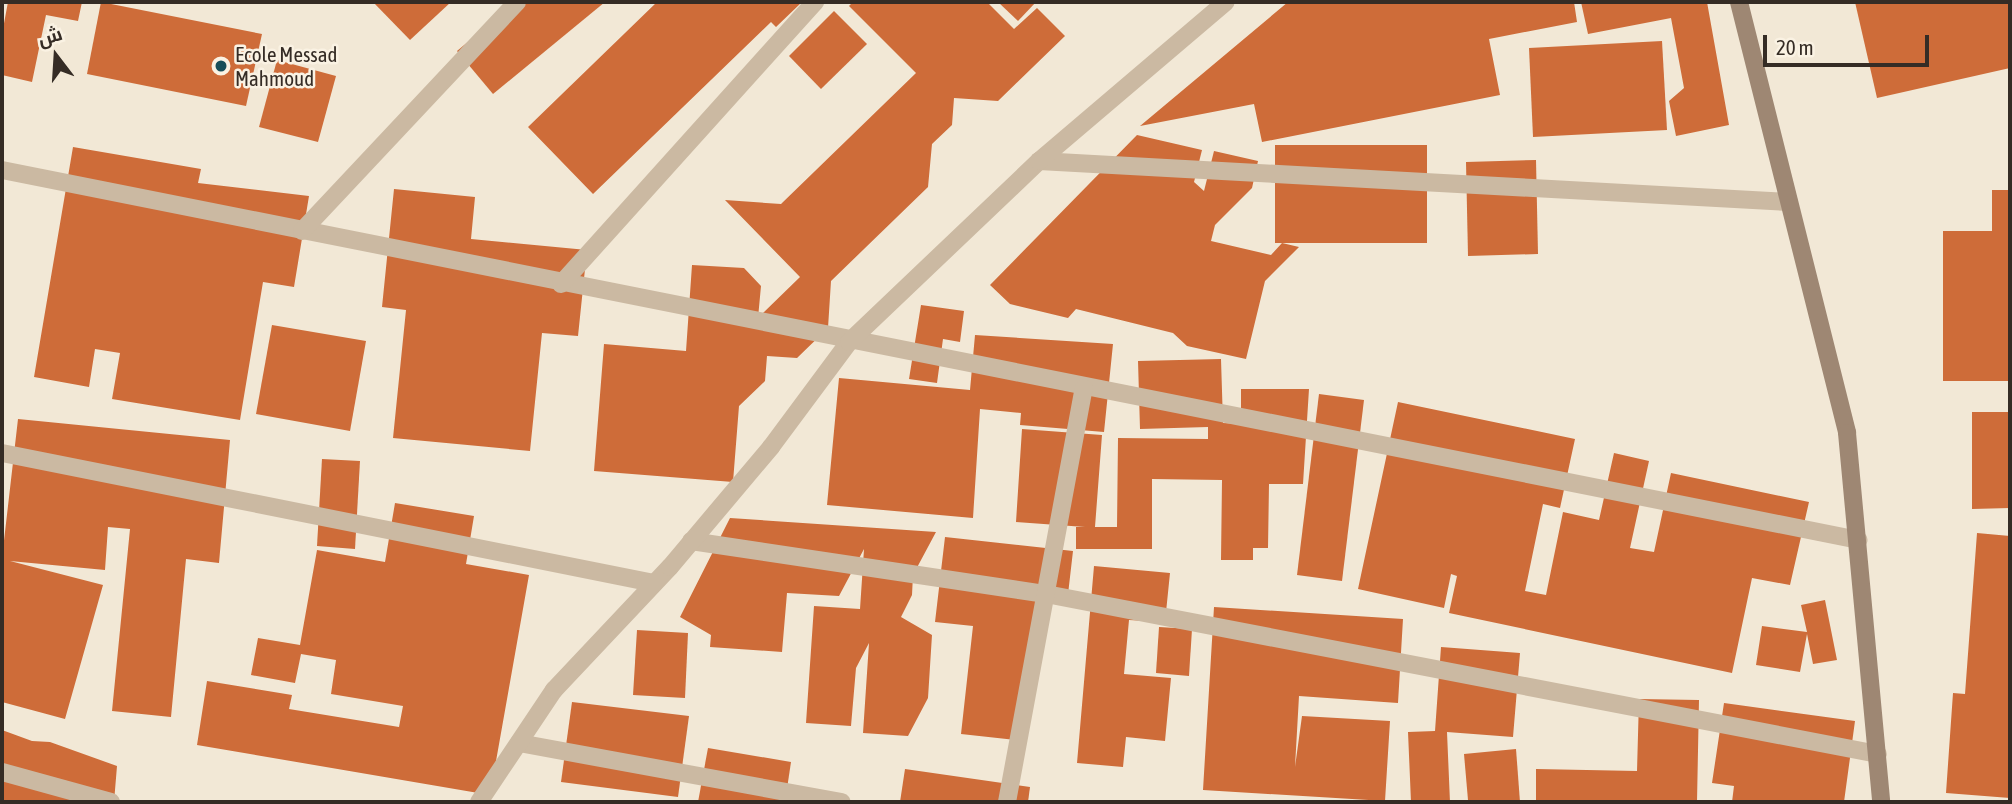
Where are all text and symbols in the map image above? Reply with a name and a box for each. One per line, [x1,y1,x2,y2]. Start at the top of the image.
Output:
north arrow [21,21,91,91]
scale bar [1767,21,1933,65]
text: ش [35,22,65,50]
text: 20 m [1776,35,1814,59]
place label: Ecole Messad Mahmoud [235,41,338,91]
marker: Ecole Messad Mahmoud [213,58,229,74]

